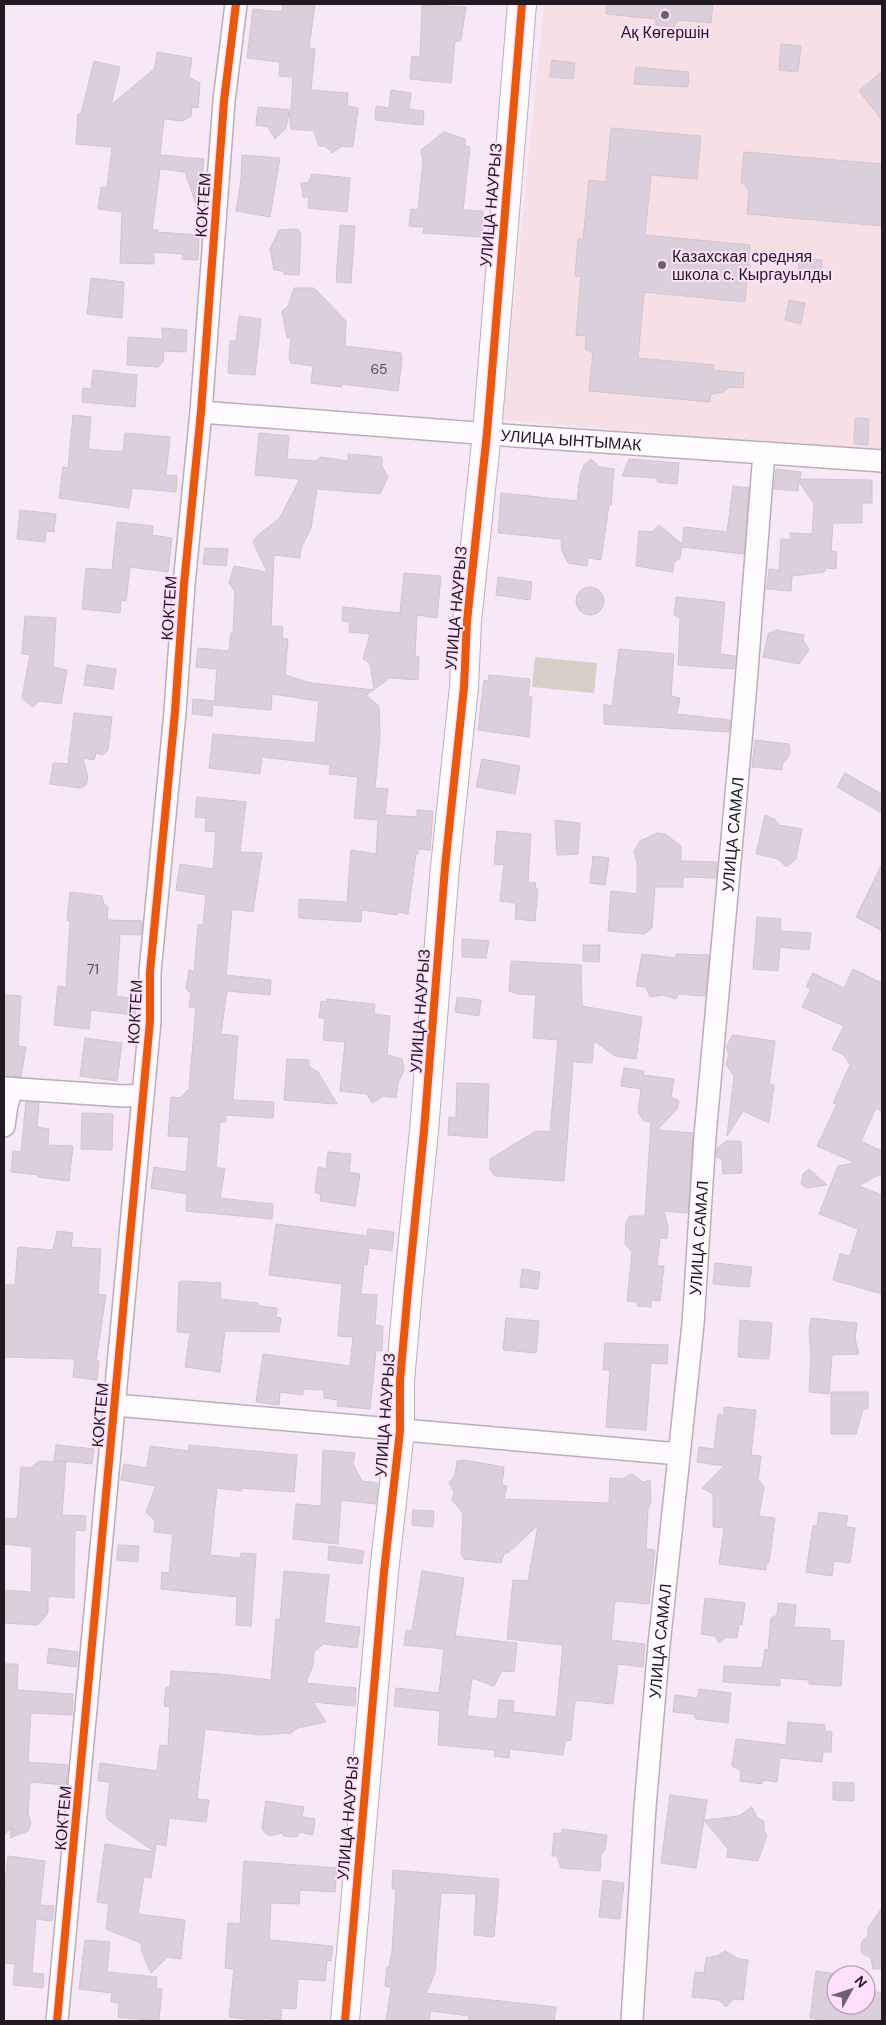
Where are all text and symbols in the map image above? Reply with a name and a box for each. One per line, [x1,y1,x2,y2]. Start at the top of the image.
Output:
marker: Ақ Көгершін [659,9,671,21]
place label: Ақ Көгершін [621,22,709,43]
street label: УЛИЦА НАУРЫЗ [475,142,507,268]
street label: КОКТЕМ [190,172,216,238]
place label: Казахская средняя школа с. Кыргауылды [672,246,832,285]
marker: Казахская средняя школа с. Кыргауылды [656,259,668,271]
house number: 65 [370,360,388,378]
street label: УЛИЦА ЫНТЫМАК [500,424,643,455]
street label: УЛИЦА НАУРЫЗ [440,545,472,671]
street label: КОКТЕМ [156,575,182,641]
street label: УЛИЦА САМАЛ [717,776,748,893]
street label: УЛИЦА НАУРЫЗ [405,948,435,1074]
house number: 71 [87,960,99,978]
street label: КОКТЕМ [123,979,147,1045]
street label: УЛИЦА САМАЛ [684,1180,713,1296]
street label: УЛИЦА НАУРЫЗ [370,1352,400,1478]
street label: КОКТЕМ [87,1382,113,1448]
street label: УЛИЦА САМАЛ [644,1583,676,1699]
street label: УЛИЦА НАУРЫЗ [332,1755,364,1881]
street label: КОКТЕМ [50,1785,76,1851]
north arrow [826,1965,876,2015]
text: N [851,1972,871,1991]

